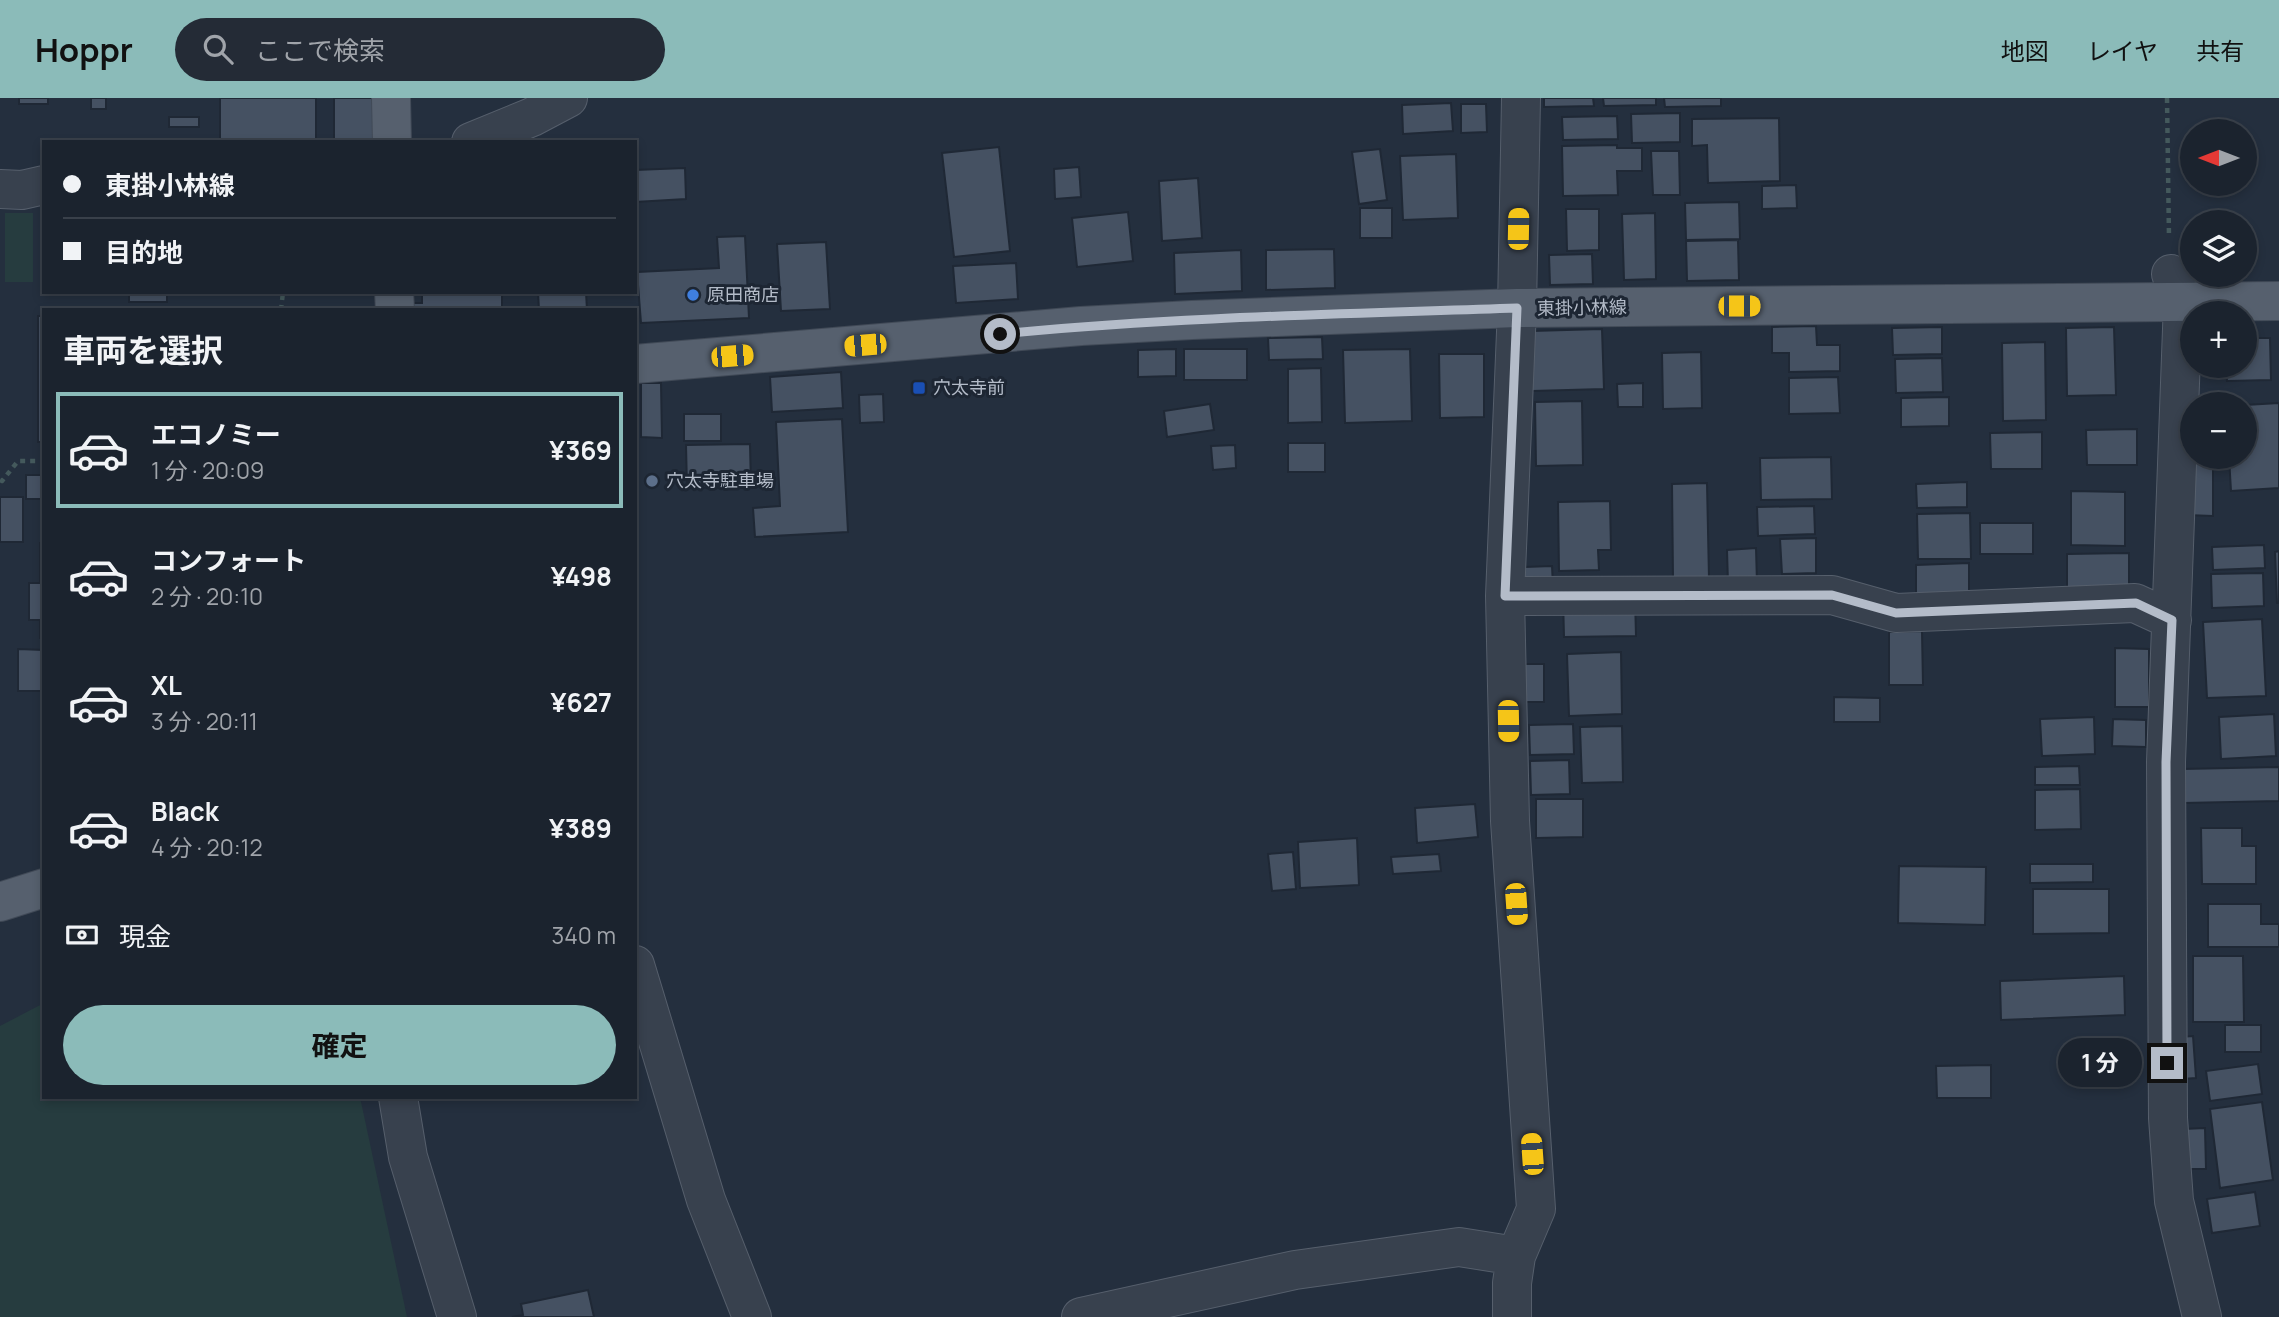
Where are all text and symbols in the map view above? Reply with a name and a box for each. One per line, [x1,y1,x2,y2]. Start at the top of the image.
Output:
search box [175,18,665,81]
text: Hoppr [35,27,133,72]
icon: search [199,30,237,68]
text: ここで検索 [255,32,385,68]
text: 地図 [2001,34,2049,67]
text: レイヤ [2087,34,2158,67]
text: 共有 [2196,34,2244,67]
north arrow [2180,119,2258,196]
map controls [2180,119,2257,469]
text: 東掛小林線 [105,167,235,203]
car [1508,208,1529,250]
button: layers [2180,210,2257,287]
text: 目的地 [105,234,183,270]
place label: 原田商店 [707,282,779,306]
marker: 原田商店 [685,287,701,303]
street label: 東掛小林線 [1537,294,1627,320]
car [1719,296,1761,317]
button: + [2180,301,2257,378]
route start [984,318,1016,350]
text: 車両を選択 [63,328,223,372]
car [844,333,887,357]
car [711,344,754,368]
place label: 穴太寺前 [933,375,1005,399]
marker: 穴太寺前 [911,380,927,396]
button: − [2180,392,2257,469]
text: エコノミー [151,416,281,452]
icon: car [67,419,130,482]
text: ¥369 [549,432,612,468]
text: 1 分 · 20:09 [151,454,264,486]
place label: 穴太寺駐車場 [666,468,774,492]
marker: 穴太寺駐車場 [644,473,660,489]
text: コンフォート [151,542,306,578]
icon: car [67,545,130,608]
text: ¥498 [551,558,612,594]
text: 2 分 · 20:10 [151,580,263,612]
text: XL [151,667,182,703]
icon: car [67,671,130,734]
text: ¥627 [551,684,612,720]
car [1498,700,1519,742]
text: 3 分 · 20:11 [151,705,258,737]
text: Black [151,793,219,829]
icon: car [67,797,130,860]
text: ¥389 [549,810,612,846]
text: 4 分 · 20:12 [151,831,263,863]
car [1505,882,1528,926]
icon: cash [63,916,101,954]
text: 現金 [119,918,171,954]
text: 340 m [552,919,616,951]
button: 確定 [63,1005,616,1085]
callout: 1 分 [2058,1038,2142,1088]
text: 1 分 [2081,1046,2119,1078]
route end [2151,1047,2183,1079]
car [1521,1132,1544,1176]

